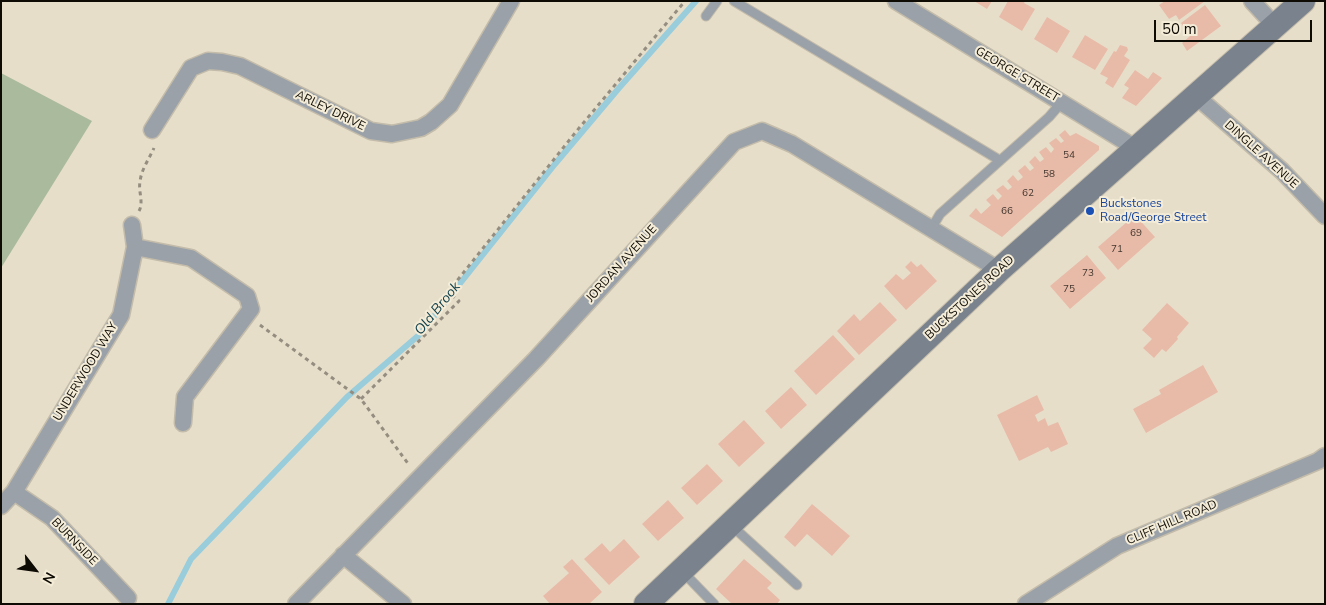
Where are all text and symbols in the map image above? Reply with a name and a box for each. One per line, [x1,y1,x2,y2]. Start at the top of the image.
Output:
scale bar [1156,10,1314,42]
text: 50 m [1162,19,1197,39]
street label: GEORGE STREET [973,44,1061,106]
street label: ARLEY DRIVE [293,88,367,134]
street label: DINGLE AVENUE [1221,118,1301,192]
house number: 54 [1063,150,1075,162]
house number: 58 [1043,169,1055,181]
house number: 62 [1022,188,1034,200]
place label: Buckstones Road/George Street [1100,197,1206,225]
marker: Buckstones Road/George Street [1084,205,1096,217]
house number: 66 [1001,206,1013,218]
street label: JORDAN AVENUE [584,223,660,305]
house number: 69 [1130,228,1142,240]
house number: 71 [1111,244,1123,256]
street label: BUCKSTONES ROAD [923,253,1017,343]
house number: 73 [1082,268,1094,280]
water label: Old Brook [411,279,465,339]
house number: 75 [1063,284,1075,296]
street label: UNDERWOOD WAY [51,320,121,424]
street label: CLIFF HILL ROAD [1125,497,1219,549]
street label: BURNSIDE [48,515,100,569]
north arrow [10,545,60,595]
text: N [38,568,59,587]

